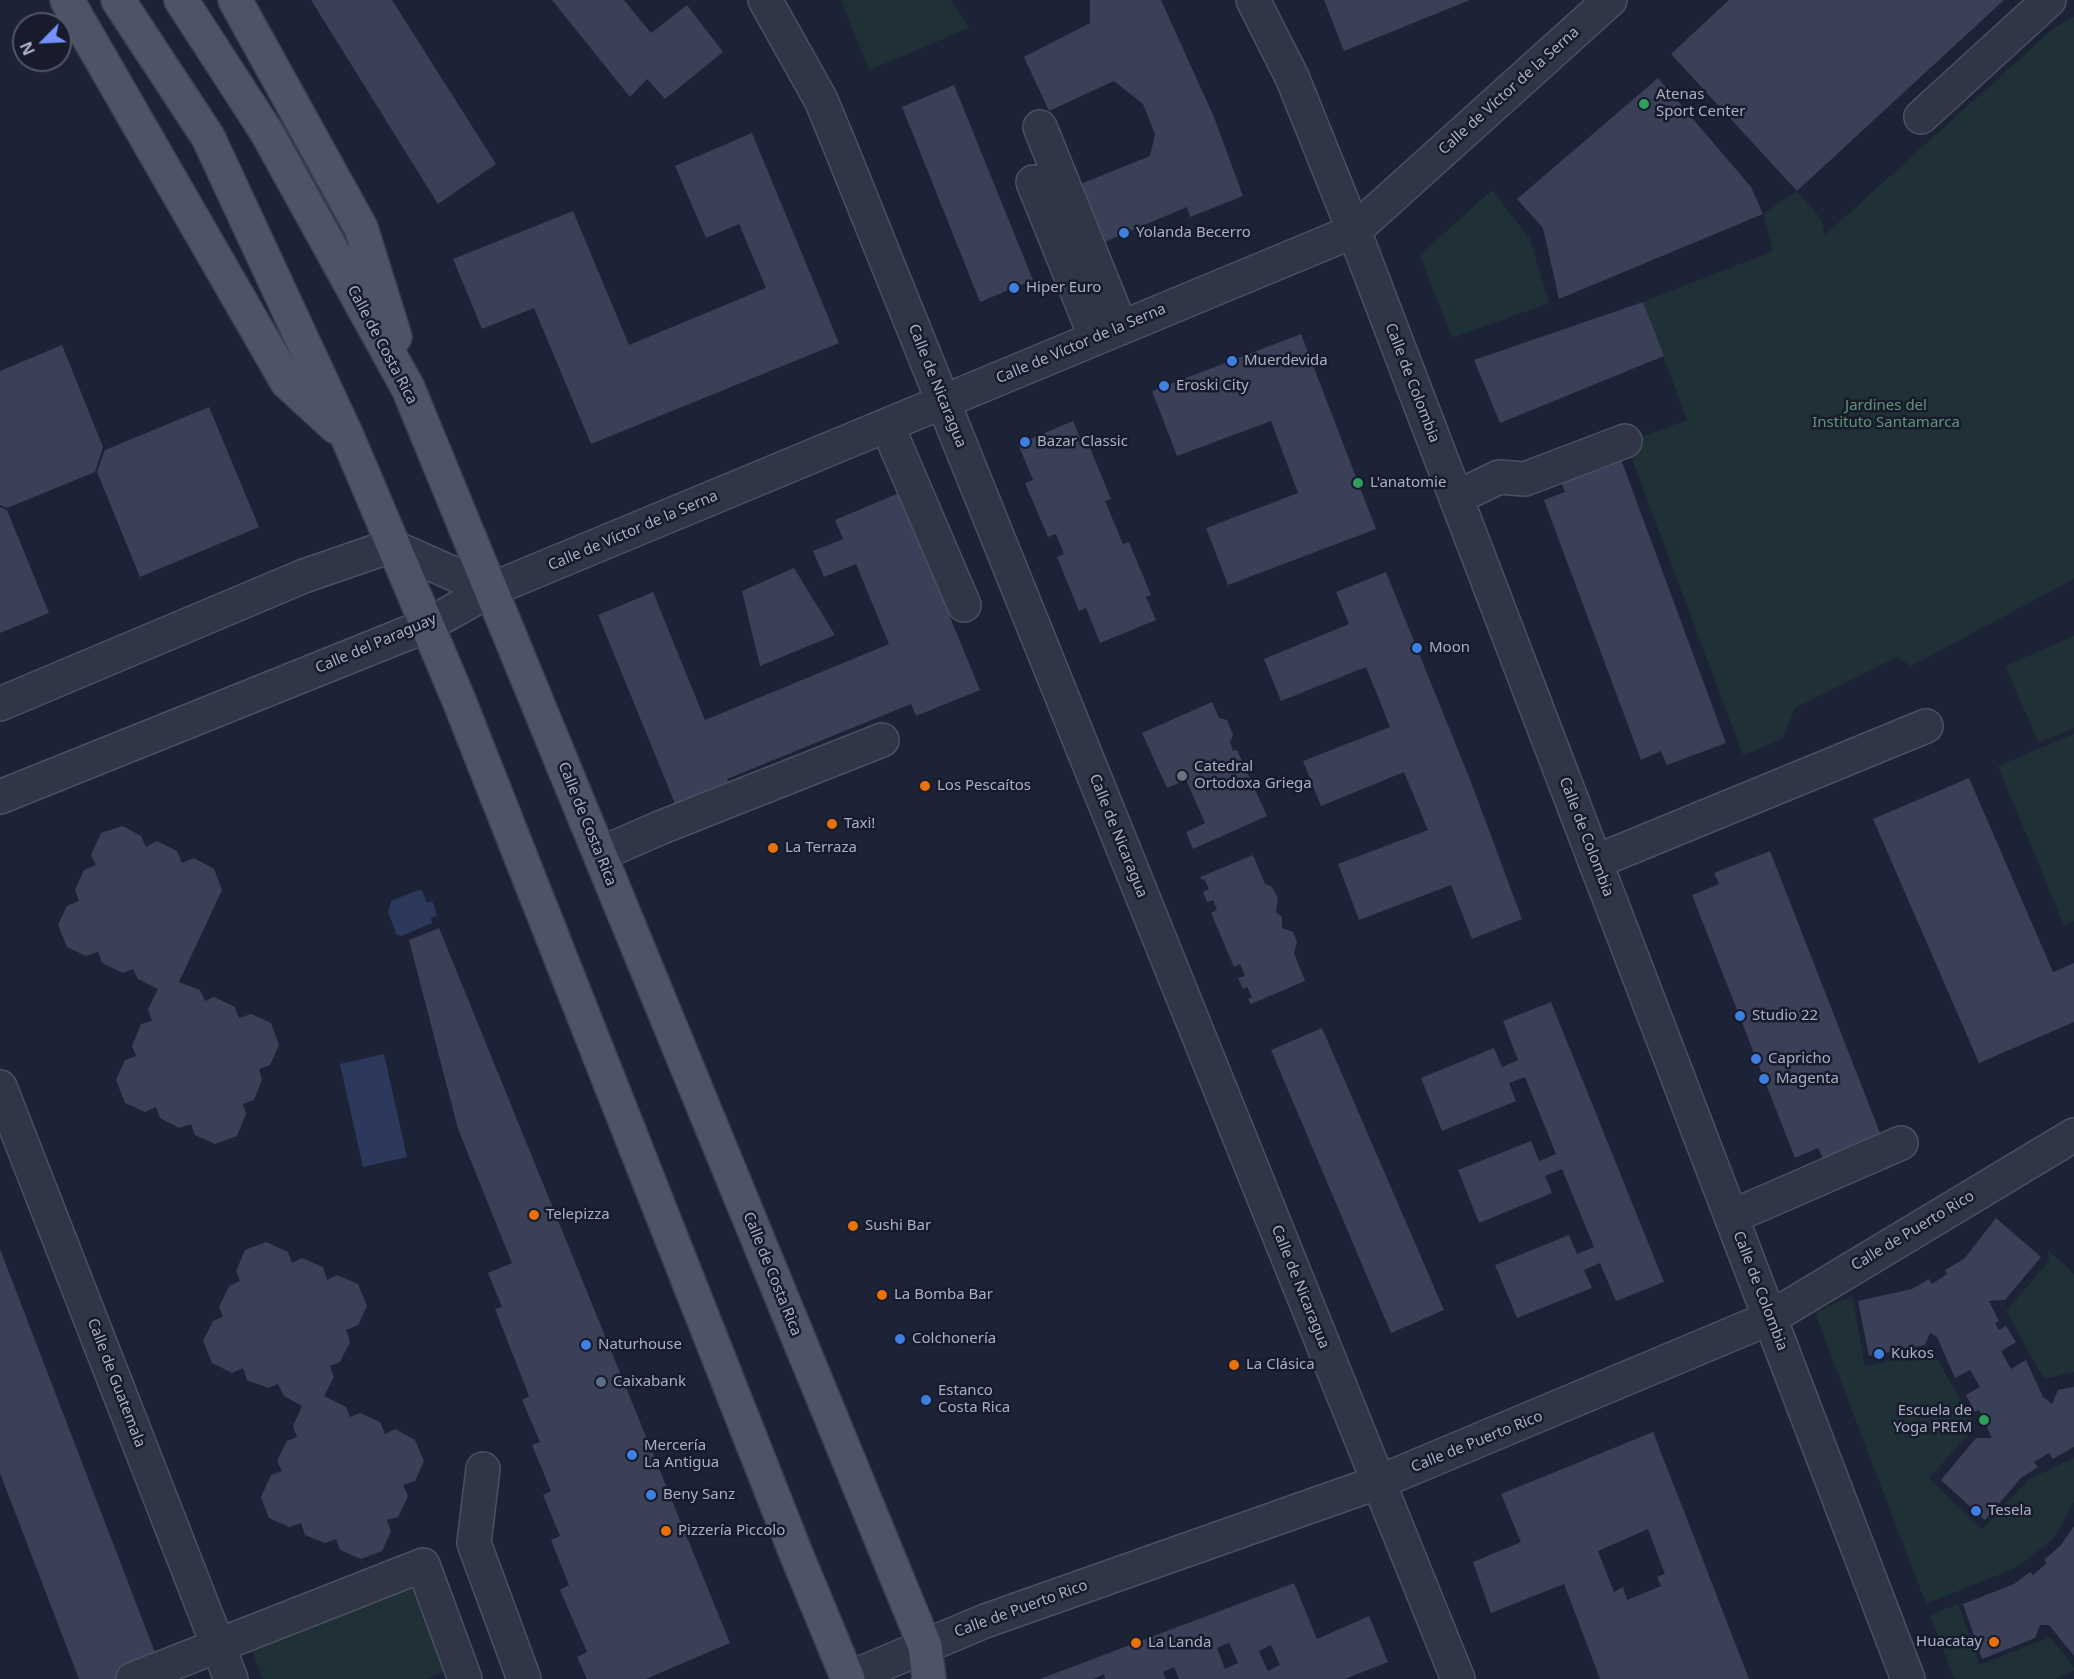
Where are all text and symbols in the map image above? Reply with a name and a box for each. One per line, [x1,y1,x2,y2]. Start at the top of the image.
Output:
north arrow [12,12,72,72]
street label: Calle de Víctor de la Serna [1435,23,1583,159]
text: N [15,38,40,59]
place label: Atenas Sport Center [1656,86,1745,121]
marker: Atenas Sport Center [1637,97,1651,111]
place label: Yolanda Becerro [1136,224,1251,242]
marker: Yolanda Becerro [1117,226,1131,240]
place label: Hiper Euro [1026,279,1101,297]
marker: Hiper Euro [1007,281,1021,295]
street label: Calle de Costa Rica [343,283,421,407]
street label: Calle de Víctor de la Serna [993,300,1169,388]
street label: Calle de Colombia [1381,321,1443,445]
street label: Calle de Nicaragua [904,322,970,450]
place label: Muerdevida [1244,352,1328,370]
marker: Muerdevida [1225,354,1239,368]
place label: Eroski City [1176,377,1249,395]
marker: Eroski City [1157,379,1171,393]
park label: Jardines del Instituto Santamarca [1812,397,1960,432]
place label: Bazar Classic [1037,433,1128,451]
marker: Bazar Classic [1018,435,1032,449]
place label: L'anatomie [1370,474,1446,492]
marker: L'anatomie [1351,476,1365,490]
street label: Calle de Víctor de la Serna [545,487,721,575]
street label: Calle del Paraguay [313,610,439,678]
place label: Moon [1429,639,1470,657]
marker: Moon [1410,641,1424,655]
place label: Catedral Ortodoxa Griega [1194,758,1312,793]
street label: Calle de Costa Rica [554,759,620,889]
marker: Catedral Ortodoxa Griega [1175,769,1189,783]
street label: Calle de Nicaragua [1085,772,1151,900]
street label: Calle de Colombia [1555,775,1617,899]
place label: Los Pescaítos [937,777,1031,795]
marker: Los Pescaítos [918,779,932,793]
place label: Taxi! [844,815,875,833]
marker: Taxi! [825,817,839,831]
place label: La Terraza [785,839,857,857]
marker: La Terraza [766,841,780,855]
place label: Studio 22 [1752,1007,1818,1025]
marker: Studio 22 [1733,1009,1747,1023]
place label: Capricho [1768,1050,1831,1068]
marker: Capricho [1749,1052,1763,1066]
place label: Magenta [1776,1070,1839,1088]
marker: Magenta [1757,1072,1771,1086]
street label: Calle de Puerto Rico [1848,1187,1978,1275]
place label: Telepizza [546,1206,610,1224]
marker: Telepizza [527,1208,541,1222]
street label: Calle de Costa Rica [739,1209,805,1339]
place label: Sushi Bar [865,1217,931,1235]
marker: Sushi Bar [846,1219,860,1233]
street label: Calle de Nicaragua [1267,1223,1333,1351]
street label: Calle de Colombia [1729,1229,1791,1353]
place label: La Bomba Bar [894,1286,993,1304]
marker: La Bomba Bar [875,1288,889,1302]
street label: Calle de Guatemala [83,1316,149,1450]
place label: Colchonería [912,1330,996,1348]
marker: Colchonería [893,1332,907,1346]
place label: Naturhouse [598,1336,682,1354]
marker: Naturhouse [579,1338,593,1352]
place label: Kukos [1891,1345,1934,1363]
marker: Kukos [1872,1347,1886,1361]
place label: La Clásica [1246,1356,1315,1374]
marker: La Clásica [1227,1358,1241,1372]
place label: Caixabank [613,1373,686,1391]
marker: Caixabank [594,1375,608,1389]
place label: Estanco Costa Rica [938,1382,1010,1417]
marker: Estanco Costa Rica [919,1393,933,1407]
place label: Escuela de Yoga PREM [1893,1402,1972,1437]
street label: Calle de Puerto Rico [1409,1407,1545,1477]
marker: Escuela de Yoga PREM [1977,1413,1991,1427]
place label: Mercería La Antigua [644,1437,719,1472]
marker: Mercería La Antigua [625,1448,639,1462]
place label: Beny Sanz [663,1486,735,1504]
marker: Beny Sanz [644,1488,658,1502]
place label: Tesela [1988,1502,2032,1520]
marker: Tesela [1969,1504,1983,1518]
place label: Pizzería Piccolo [678,1522,785,1540]
marker: Pizzería Piccolo [659,1524,673,1538]
street label: Calle de Puerto Rico [952,1577,1090,1641]
place label: Huacatay [1916,1633,1982,1651]
place label: La Landa [1148,1634,1211,1652]
marker: Huacatay [1987,1635,2001,1649]
marker: La Landa [1129,1636,1143,1650]

